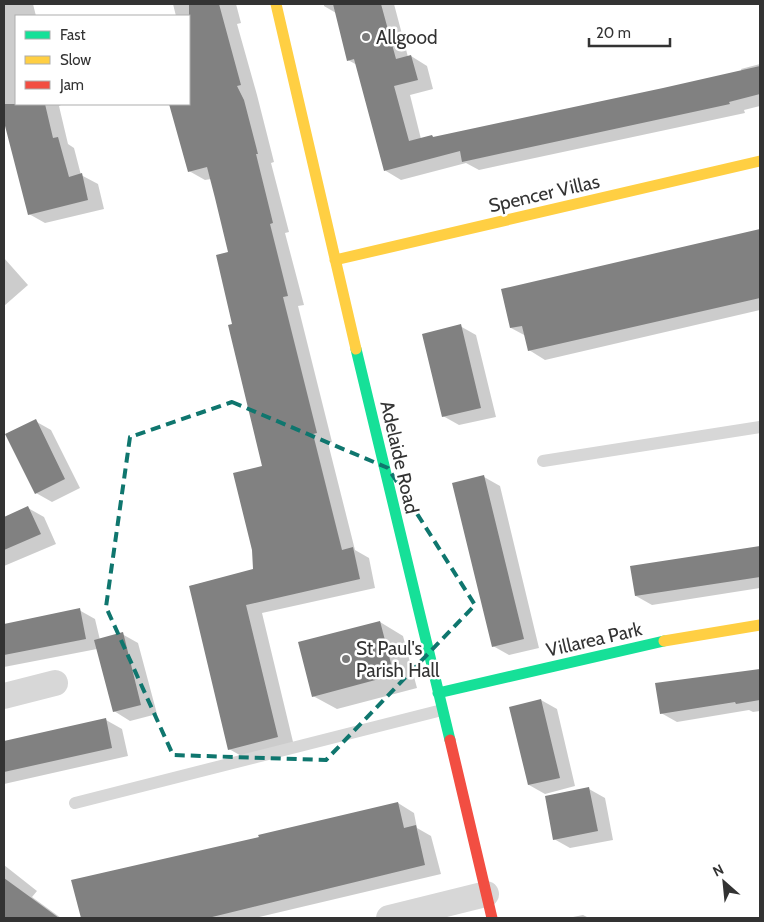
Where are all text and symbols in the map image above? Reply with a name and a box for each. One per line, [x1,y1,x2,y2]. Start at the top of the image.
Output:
legend [15,15,190,105]
scale bar [589,15,670,47]
text: 20 m [596,24,631,42]
text: Fast [60,26,85,44]
place label: Allgood [376,26,437,49]
marker: Allgood [360,31,372,43]
text: Slow [60,51,91,69]
text: Jam [59,76,84,94]
street label: Spencer Villas [487,170,602,217]
street label: Adelaide Road [375,398,424,516]
street label: Villarea Park [544,617,645,662]
place label: St Paul's Parish Hall [356,637,440,682]
marker: St Paul's Parish Hall [340,653,352,665]
north arrow [699,857,749,907]
text: N [710,860,727,881]

